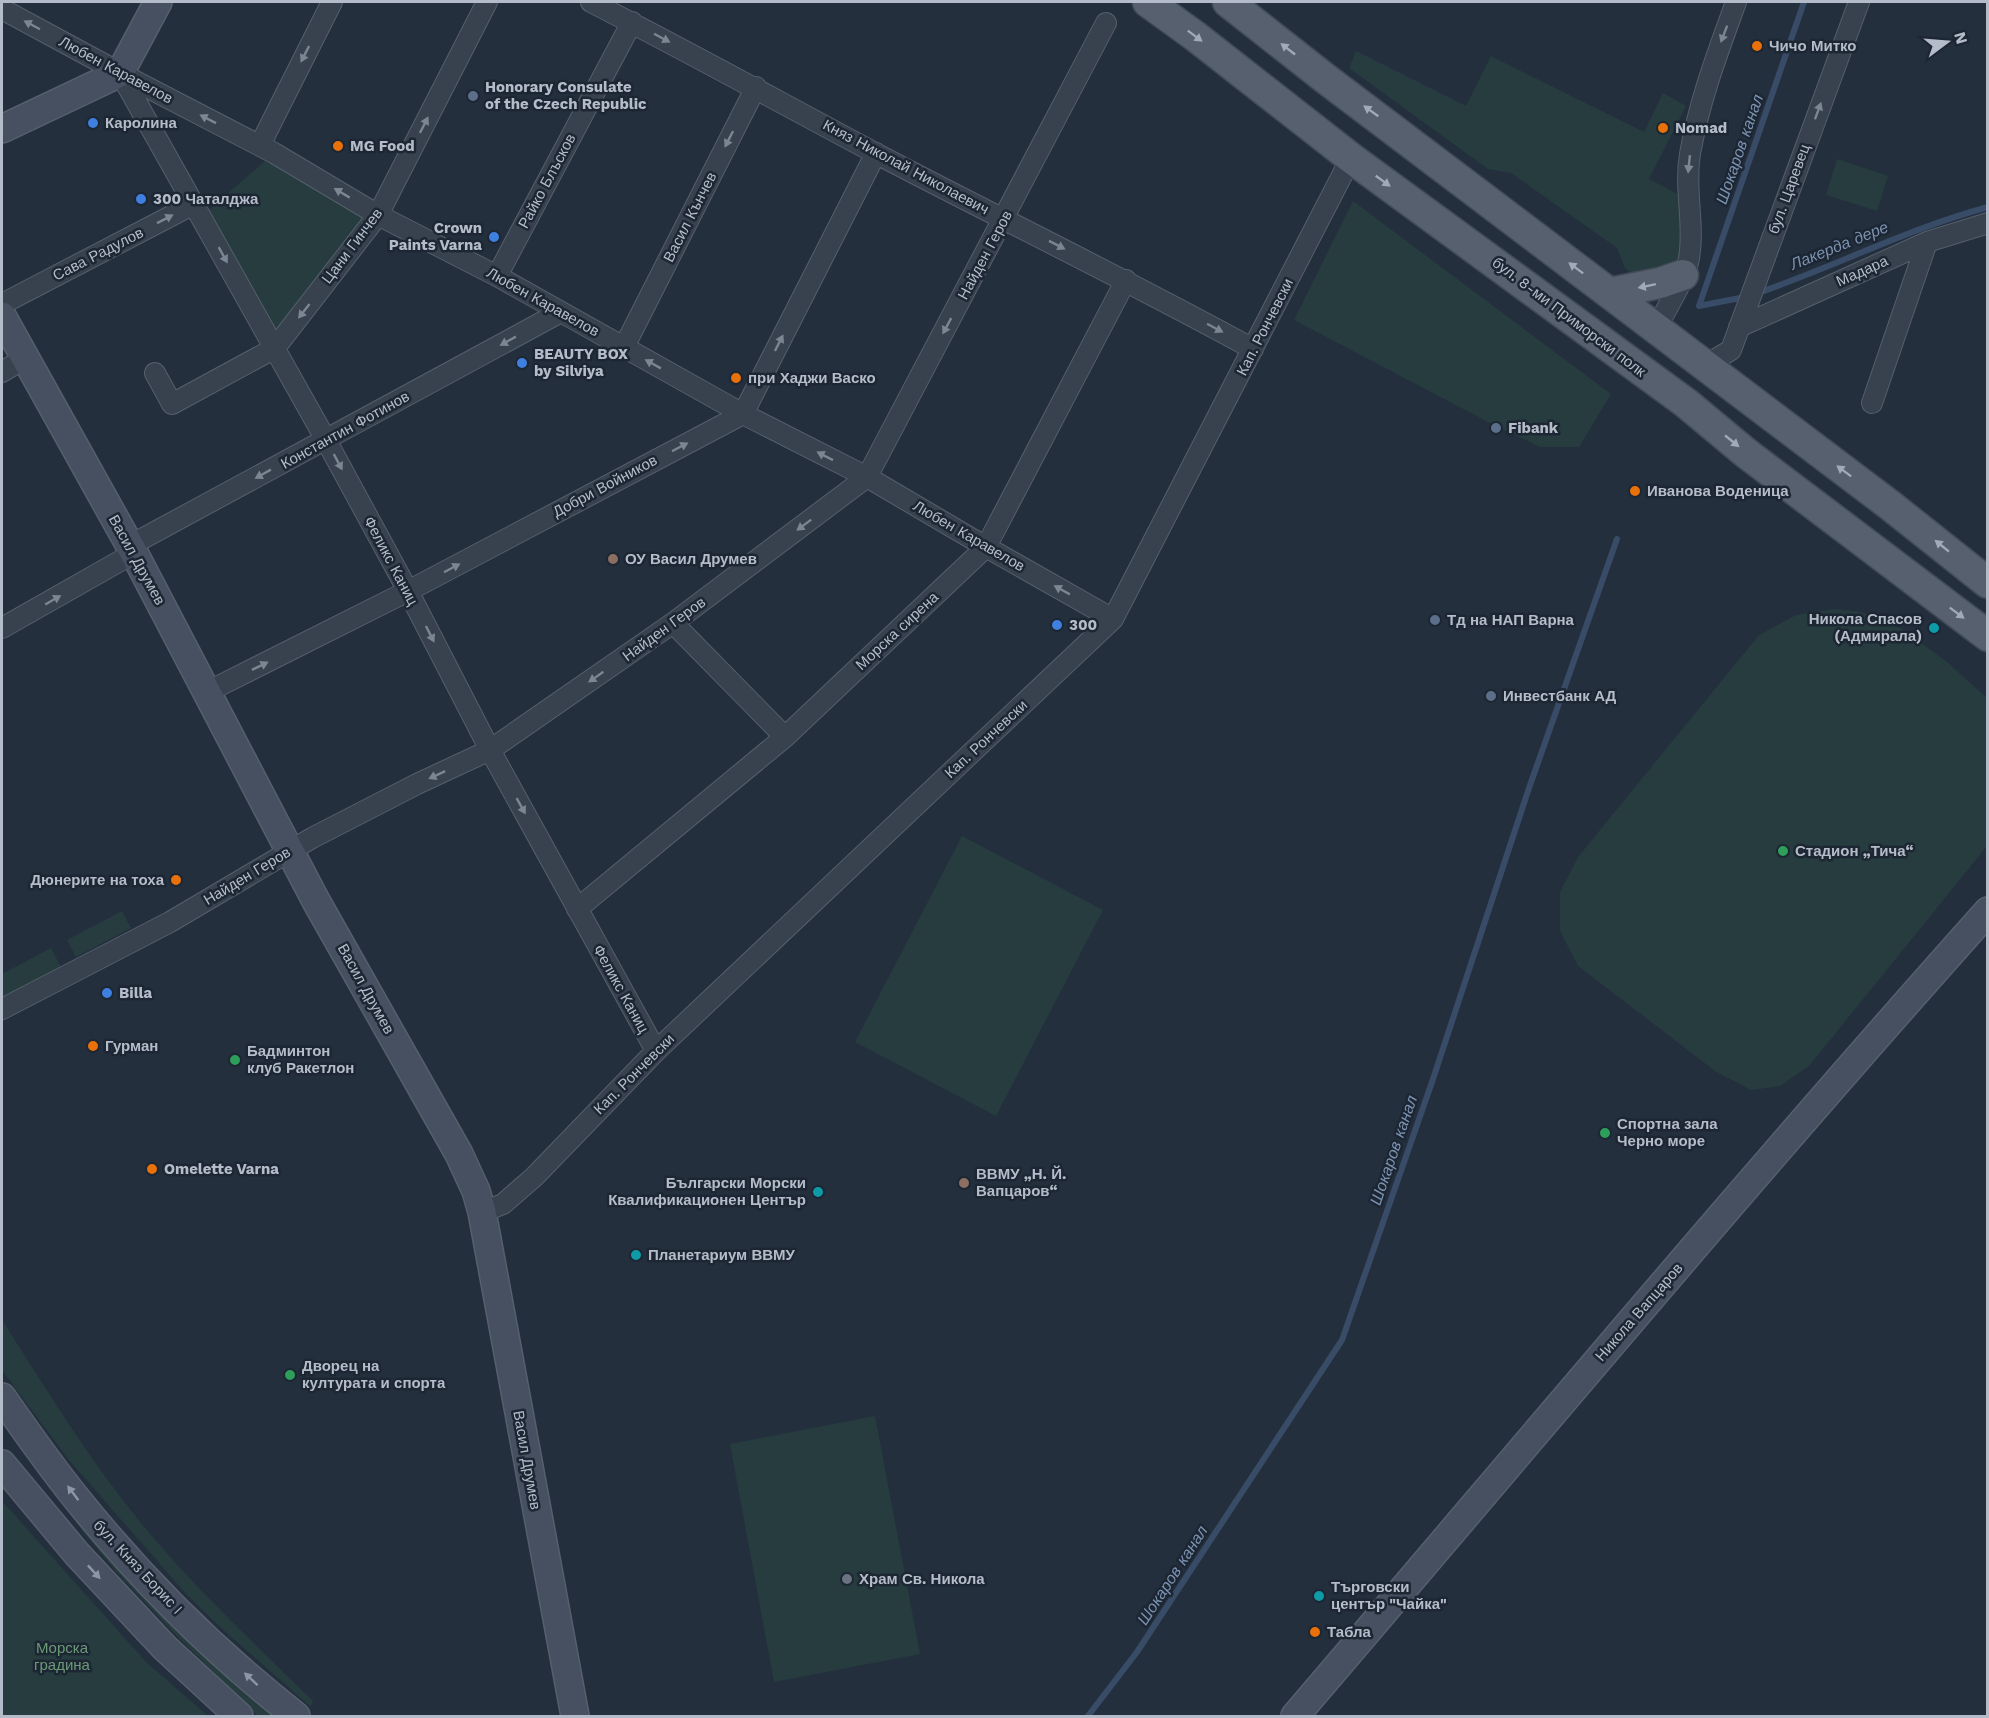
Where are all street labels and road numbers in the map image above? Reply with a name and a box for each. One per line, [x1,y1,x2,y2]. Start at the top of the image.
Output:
street label: Любен Каравелов [56,32,176,108]
street label: Княз Николай Николаевич [820,116,992,218]
street label: Райко Блъсков [514,130,580,231]
street label: бул. Царевец [1764,141,1814,236]
street label: Васил Кънчев [660,169,720,265]
street label: Цани Гинчев [318,205,386,287]
street label: Найден Геров [954,207,1016,303]
street label: Сава Радулов [50,223,146,285]
street label: Мадара [1833,251,1891,290]
street label: бул. 8-ми Приморски полк [1489,253,1650,381]
street label: Любен Каравелов [484,264,602,340]
street label: Кап. Рончевски [1233,275,1297,379]
street label: Константин Фотинов [278,387,412,473]
street label: Добри Войников [550,451,660,521]
street label: Любен Каравелов [910,497,1028,575]
street label: Васил Друмев [105,512,169,608]
street label: Феликс Каниц [360,513,422,609]
street label: Морска сирена [852,588,943,674]
street label: Найден Геров [619,593,709,665]
street label: Кап. Рончевски [941,696,1031,782]
street label: Найден Геров [200,843,294,909]
street label: Васил Друмев [334,941,398,1037]
street label: Феликс Каниц [589,942,653,1037]
street label: Кап. Рончевски [590,1030,678,1118]
street label: Никола Вапцаров [1591,1259,1687,1365]
street label: Васил Друмев [509,1409,545,1511]
street label: бул. Княз Борис I [90,1516,186,1618]

